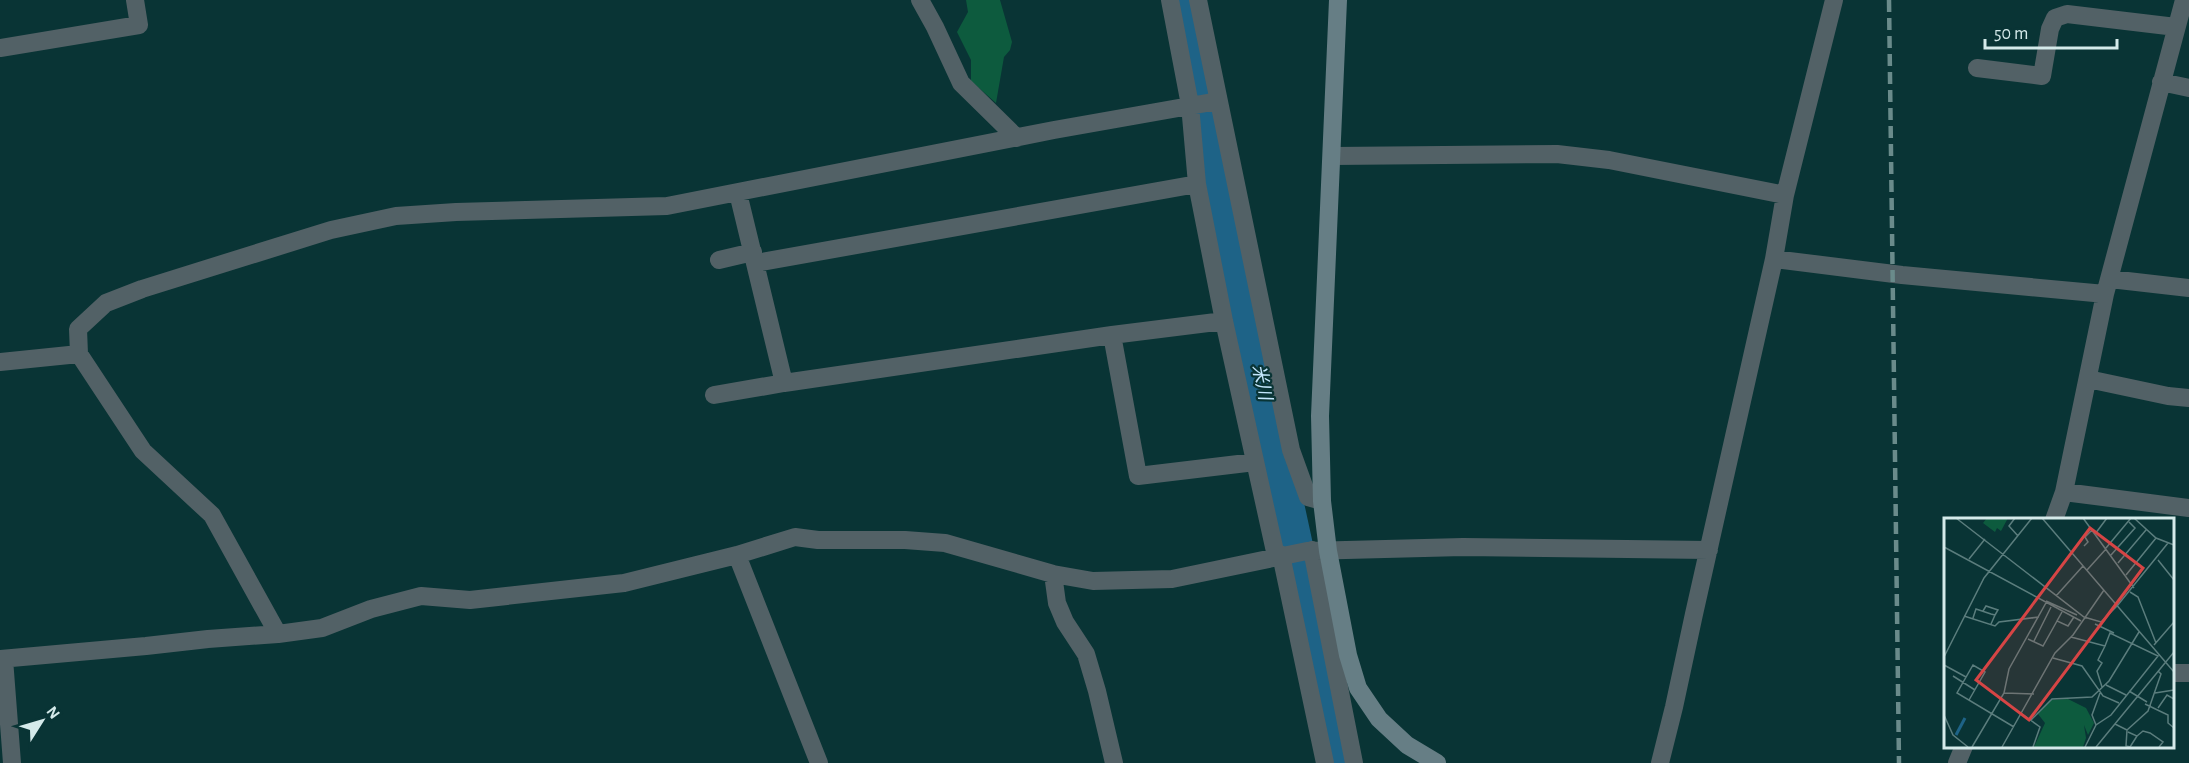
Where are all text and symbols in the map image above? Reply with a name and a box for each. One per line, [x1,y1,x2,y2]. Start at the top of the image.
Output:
scale bar [1985,12,2117,50]
text: 50 m [1994,25,2028,43]
water label: 米川 [1248,362,1276,404]
inset map [1944,518,2174,748]
north arrow [12,691,72,751]
text: N [43,703,63,722]

